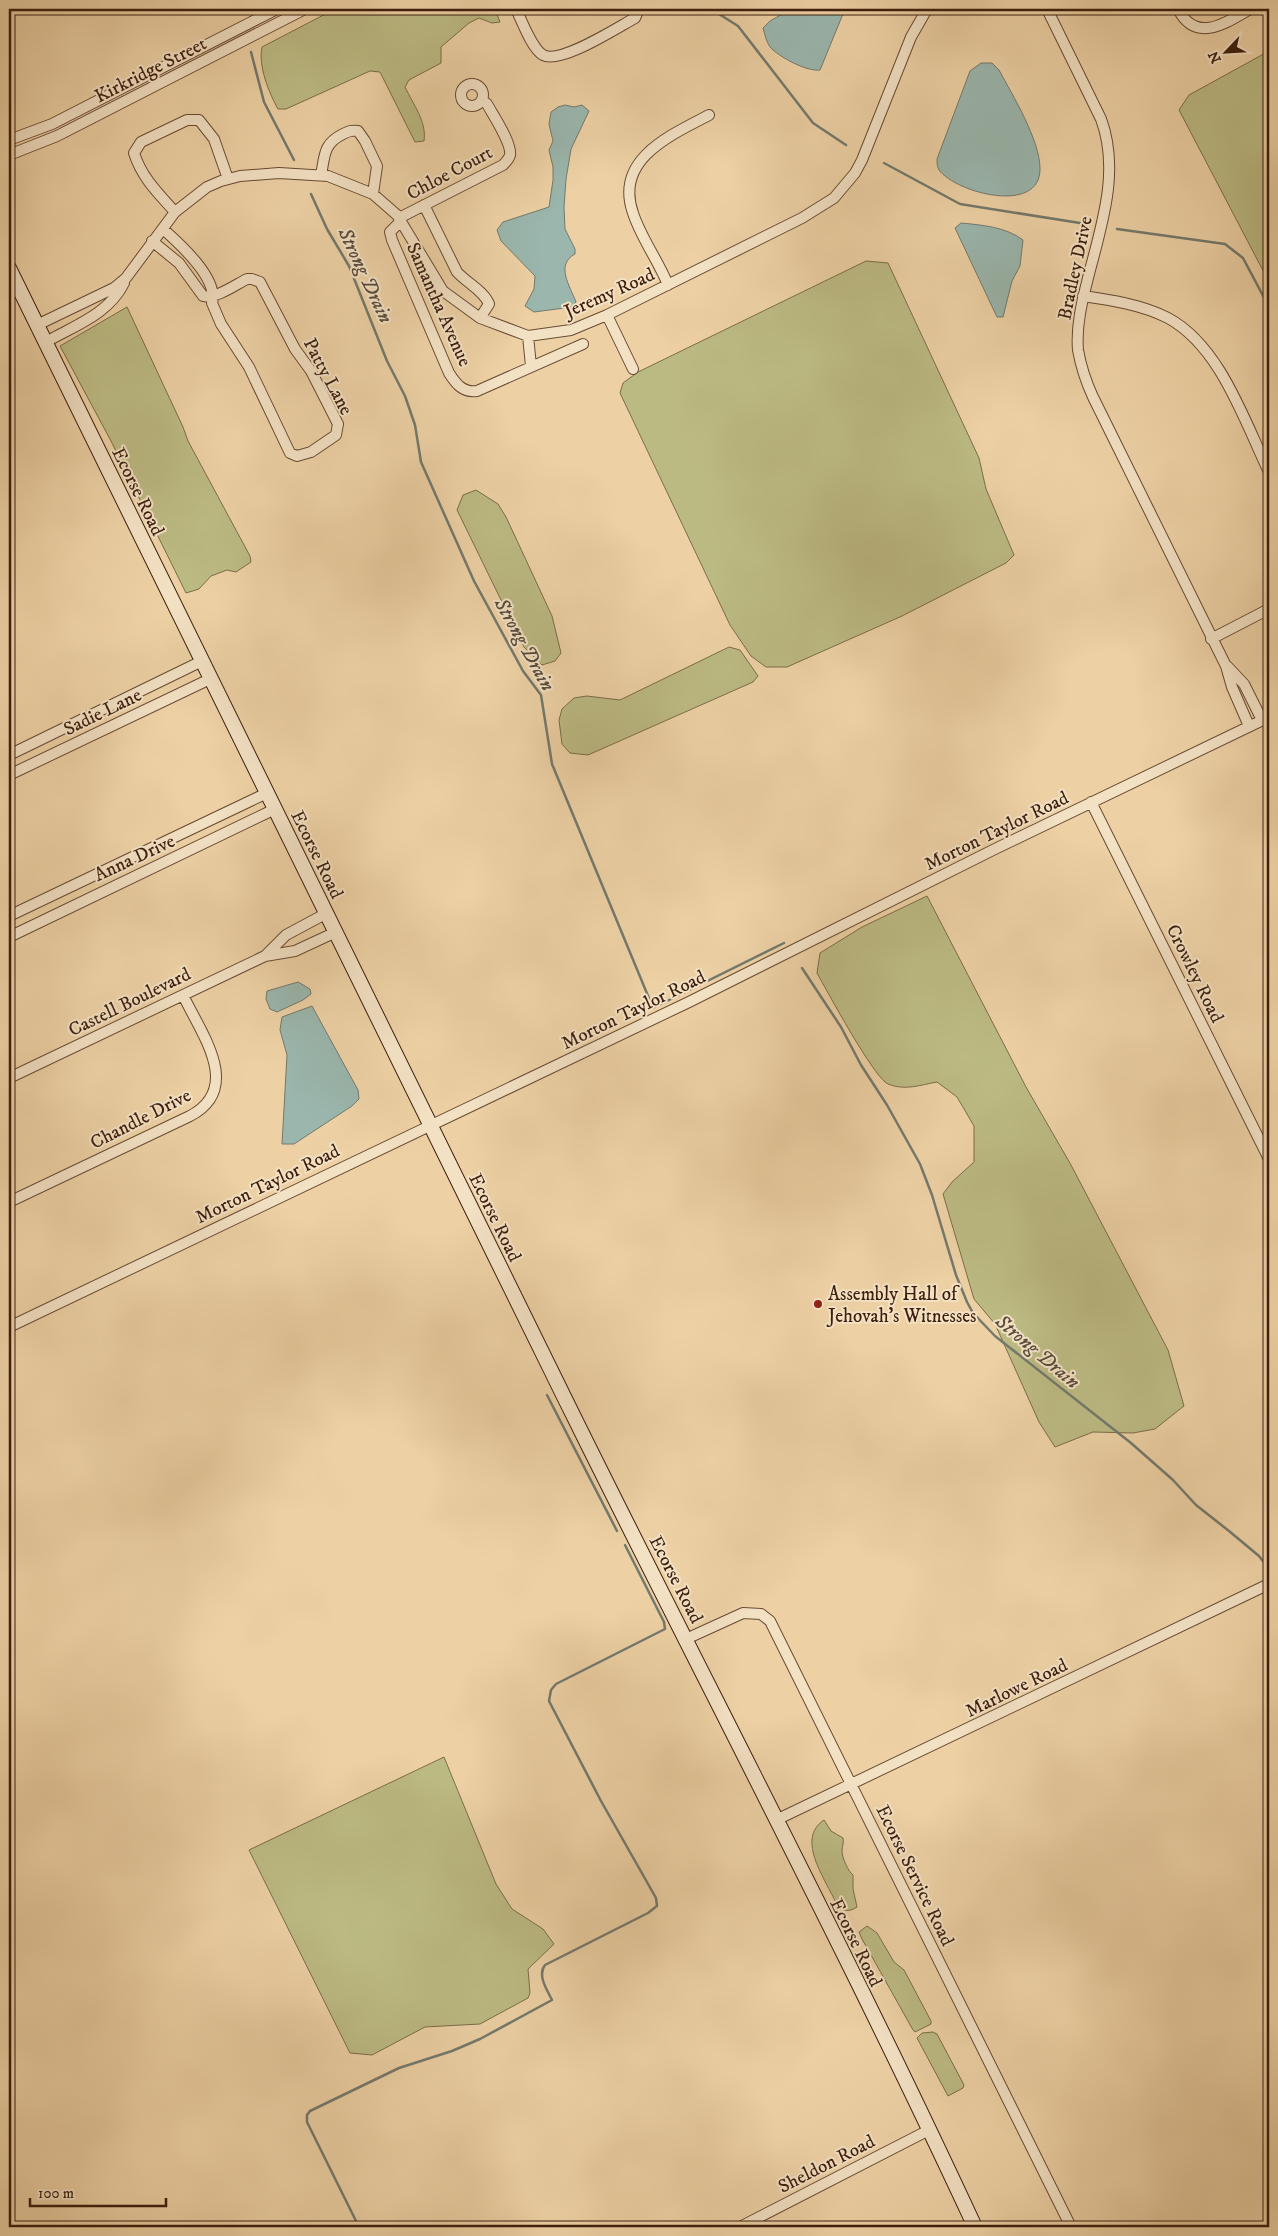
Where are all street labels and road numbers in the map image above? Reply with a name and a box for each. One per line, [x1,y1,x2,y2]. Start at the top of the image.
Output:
street label: Kirkridge Street [91,32,210,108]
street label: Chloe Court [403,141,496,205]
street label: Bradley Drive [1053,214,1098,322]
street label: Samantha Avenue [401,239,476,370]
street label: Jeremy Road [559,263,659,324]
street label: Patty Lane [298,334,358,419]
street label: Ecorse Road [106,444,169,540]
street label: Sadie Lane [60,684,145,741]
street label: Morton Taylor Road [921,786,1073,876]
street label: Ecorse Road [285,807,348,903]
street label: Anna Drive [91,830,179,887]
street label: Crowley Road [1161,921,1229,1027]
street label: Castell Boulevard [65,963,195,1042]
street label: Morton Taylor Road [558,965,710,1055]
street label: Chandle Drive [86,1084,195,1155]
street label: Morton Taylor Road [192,1139,344,1229]
street label: Ecorse Road [463,1170,526,1266]
street label: Ecorse Road [644,1532,708,1628]
street label: Marlowe Road [962,1654,1072,1723]
street label: Ecorse Service Road [871,1801,959,1950]
street label: Ecorse Road [824,1895,887,1991]
street label: Sheldon Road [774,2130,879,2199]

